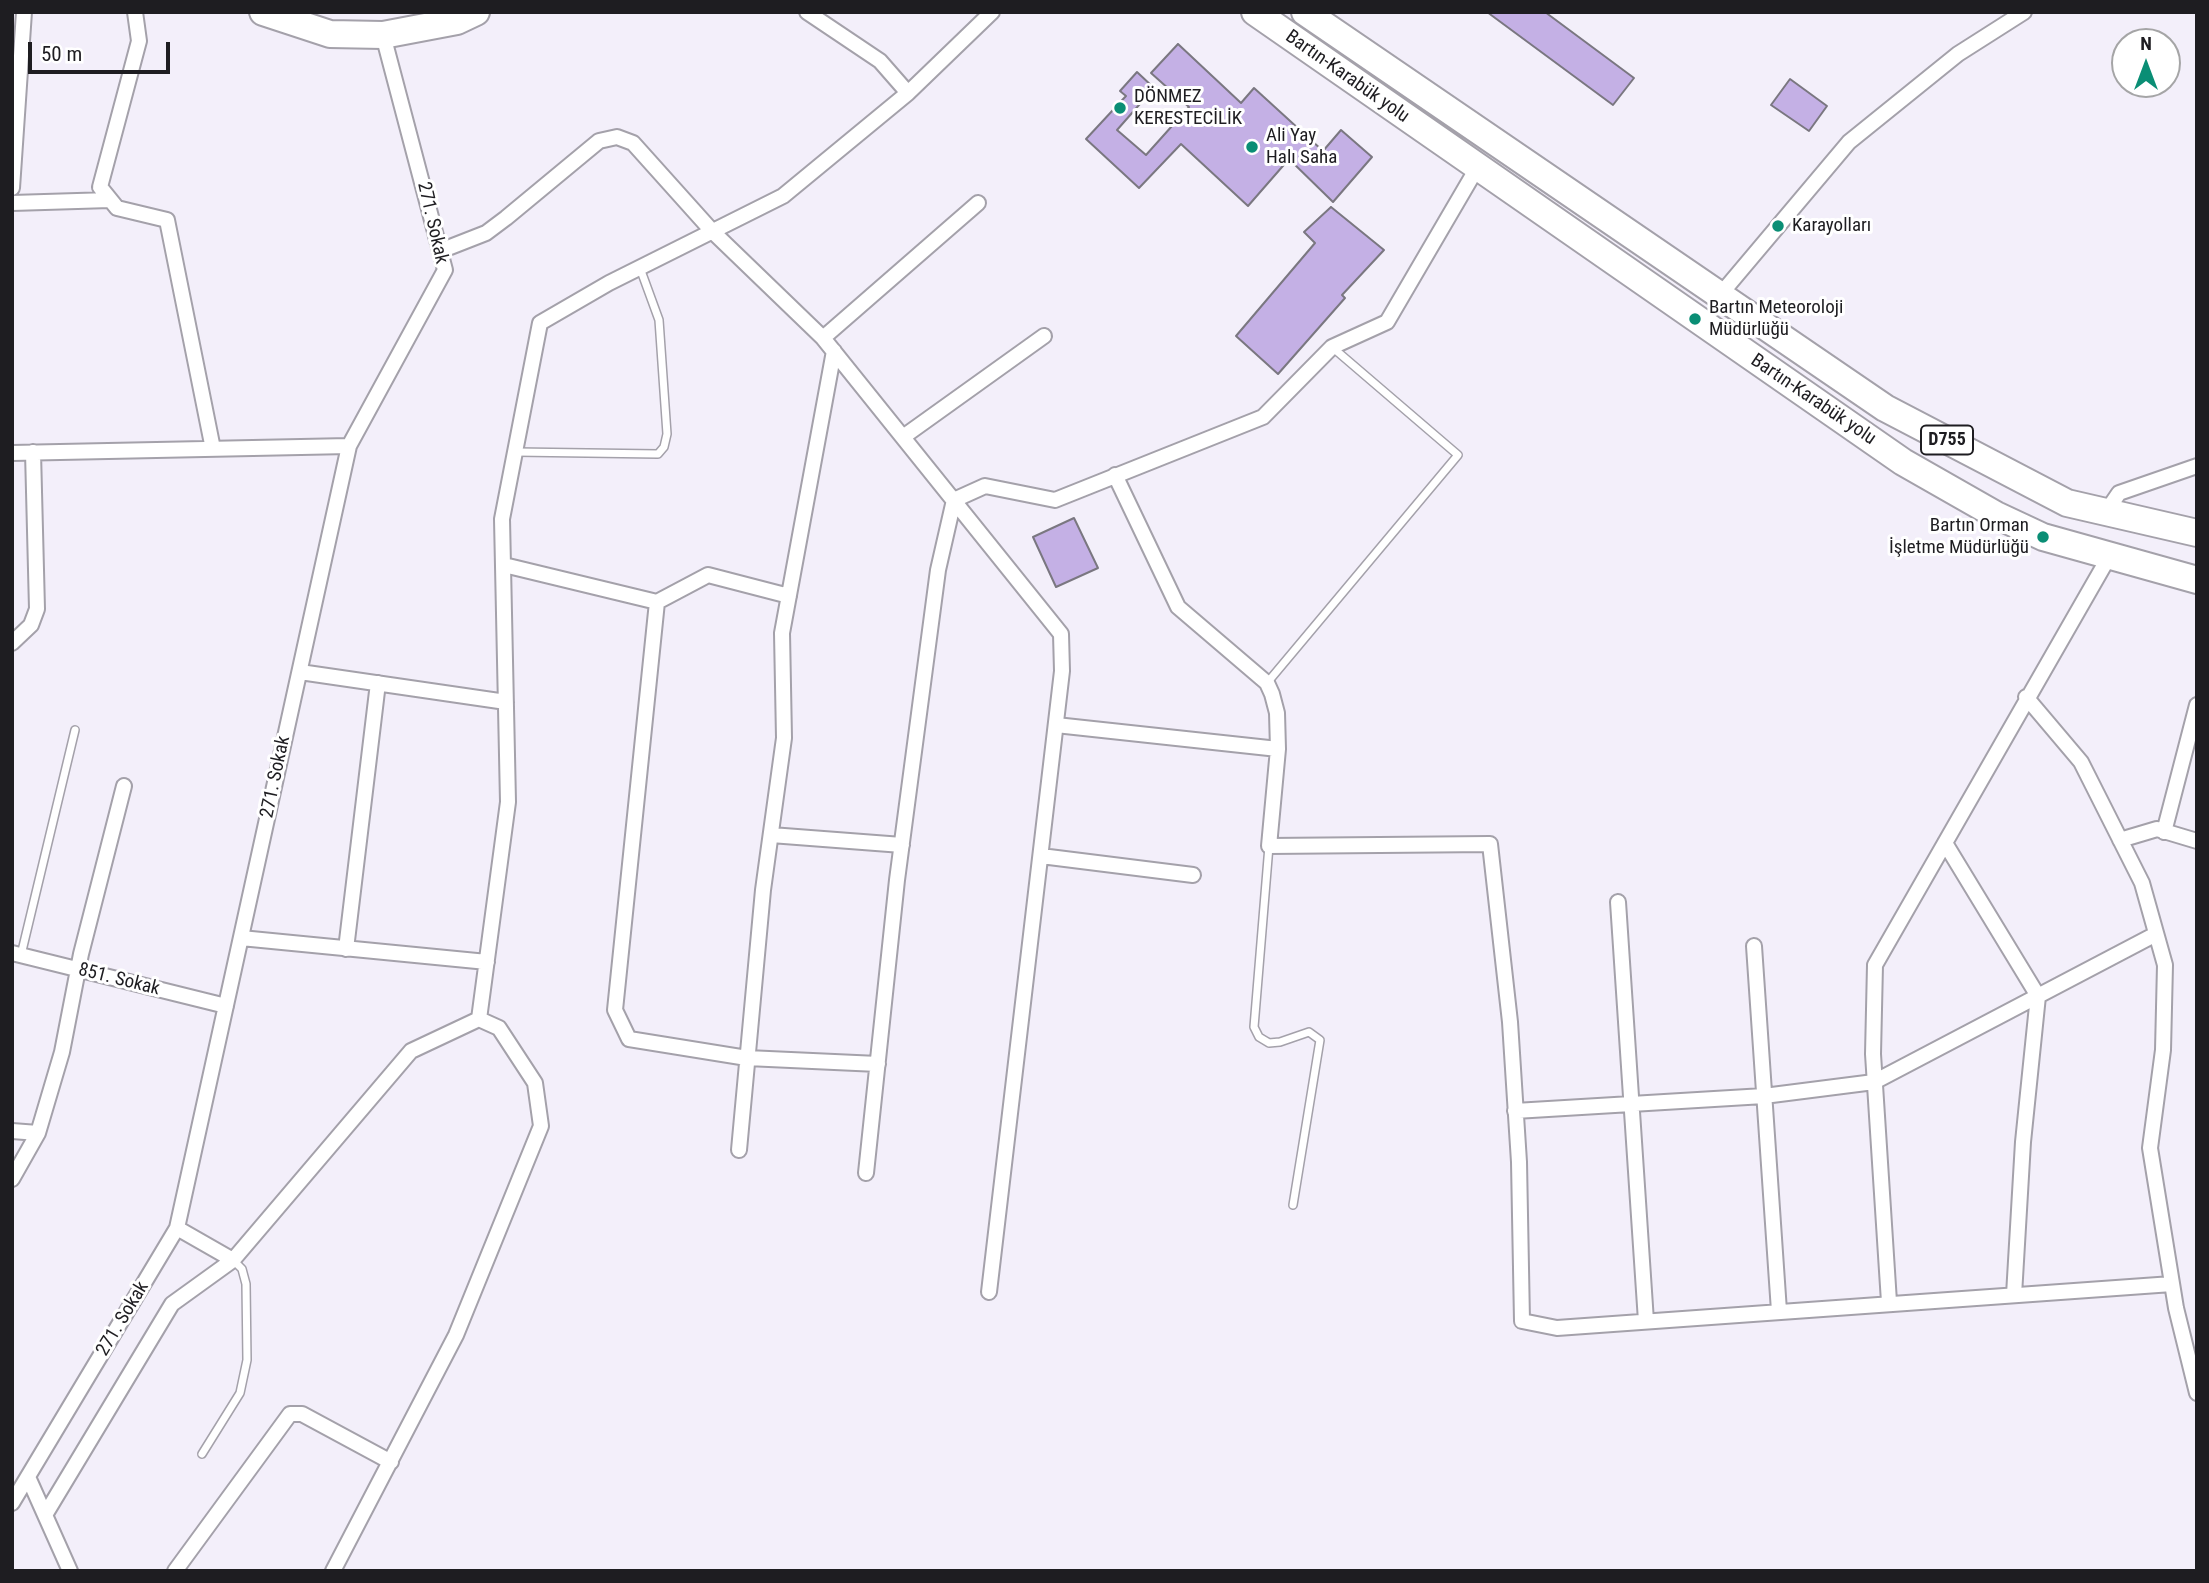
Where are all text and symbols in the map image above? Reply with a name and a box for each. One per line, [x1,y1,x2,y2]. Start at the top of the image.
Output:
street label: Bartın-Karabük yolu [1281,26,1413,128]
scale bar [32,28,173,72]
north arrow [2111,28,2181,98]
text: N [2140,32,2152,55]
text: 50 m [41,42,82,66]
place label: DÖNMEZ KERESTECİLİK [1134,86,1242,130]
marker: DÖNMEZ KERESTECİLİK [1112,100,1128,116]
place label: Ali Yay Halı Saha [1266,125,1337,169]
marker: Ali Yay Halı Saha [1244,139,1260,155]
street label: 271. Sokak [412,180,452,266]
place label: Karayolları [1792,215,1871,237]
marker: Karayolları [1770,218,1786,234]
place label: Bartın Meteoroloji Müdürlüğü [1709,297,1843,341]
marker: Bartın Meteoroloji Müdürlüğü [1687,311,1703,327]
street label: Bartın-Karabük yolu [1746,350,1880,450]
road number: D755 [1921,426,1973,454]
place label: Bartın Orman İşletme Müdürlüğü [1889,515,2029,559]
marker: Bartın Orman İşletme Müdürlüğü [2035,529,2051,545]
street label: 271. Sokak [256,734,296,820]
street label: 851. Sokak [76,959,162,1001]
street label: 271. Sokak [92,1278,154,1360]

